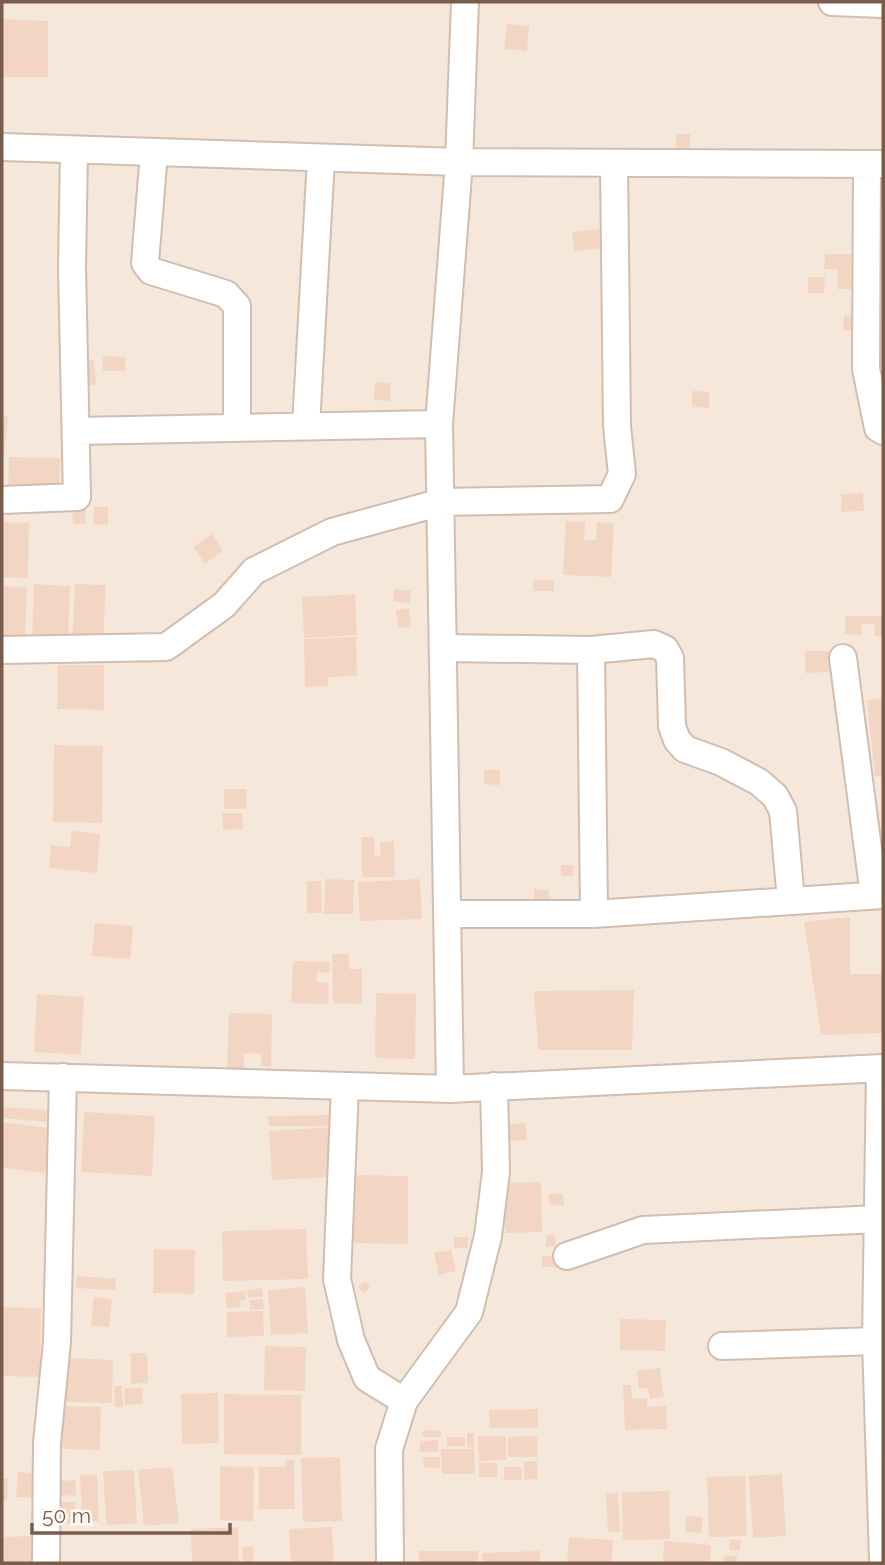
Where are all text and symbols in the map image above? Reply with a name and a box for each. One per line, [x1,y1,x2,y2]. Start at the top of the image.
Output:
scale bar [32,1492,229,1536]
text: 50 m [42,1503,91,1528]

